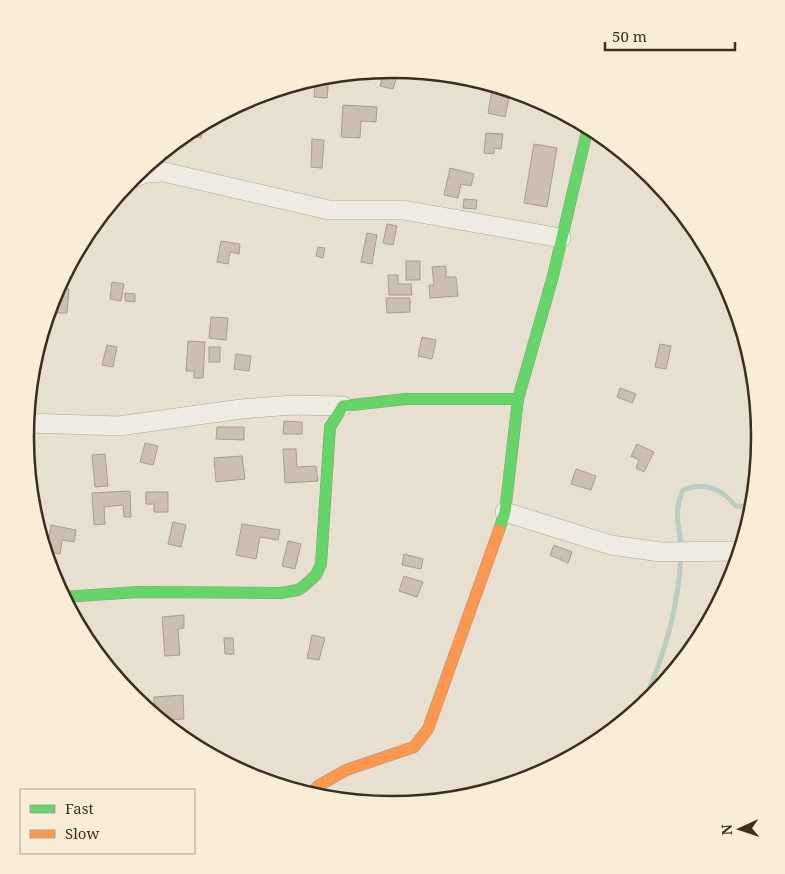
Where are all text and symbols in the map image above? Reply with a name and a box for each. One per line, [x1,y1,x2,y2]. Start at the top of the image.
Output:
scale bar [605,20,735,52]
text: 50 m [612,26,647,46]
legend [20,789,195,854]
text: Fast [65,798,94,818]
north arrow [715,804,765,854]
text: Slow [65,823,99,843]
text: N [717,824,736,836]

